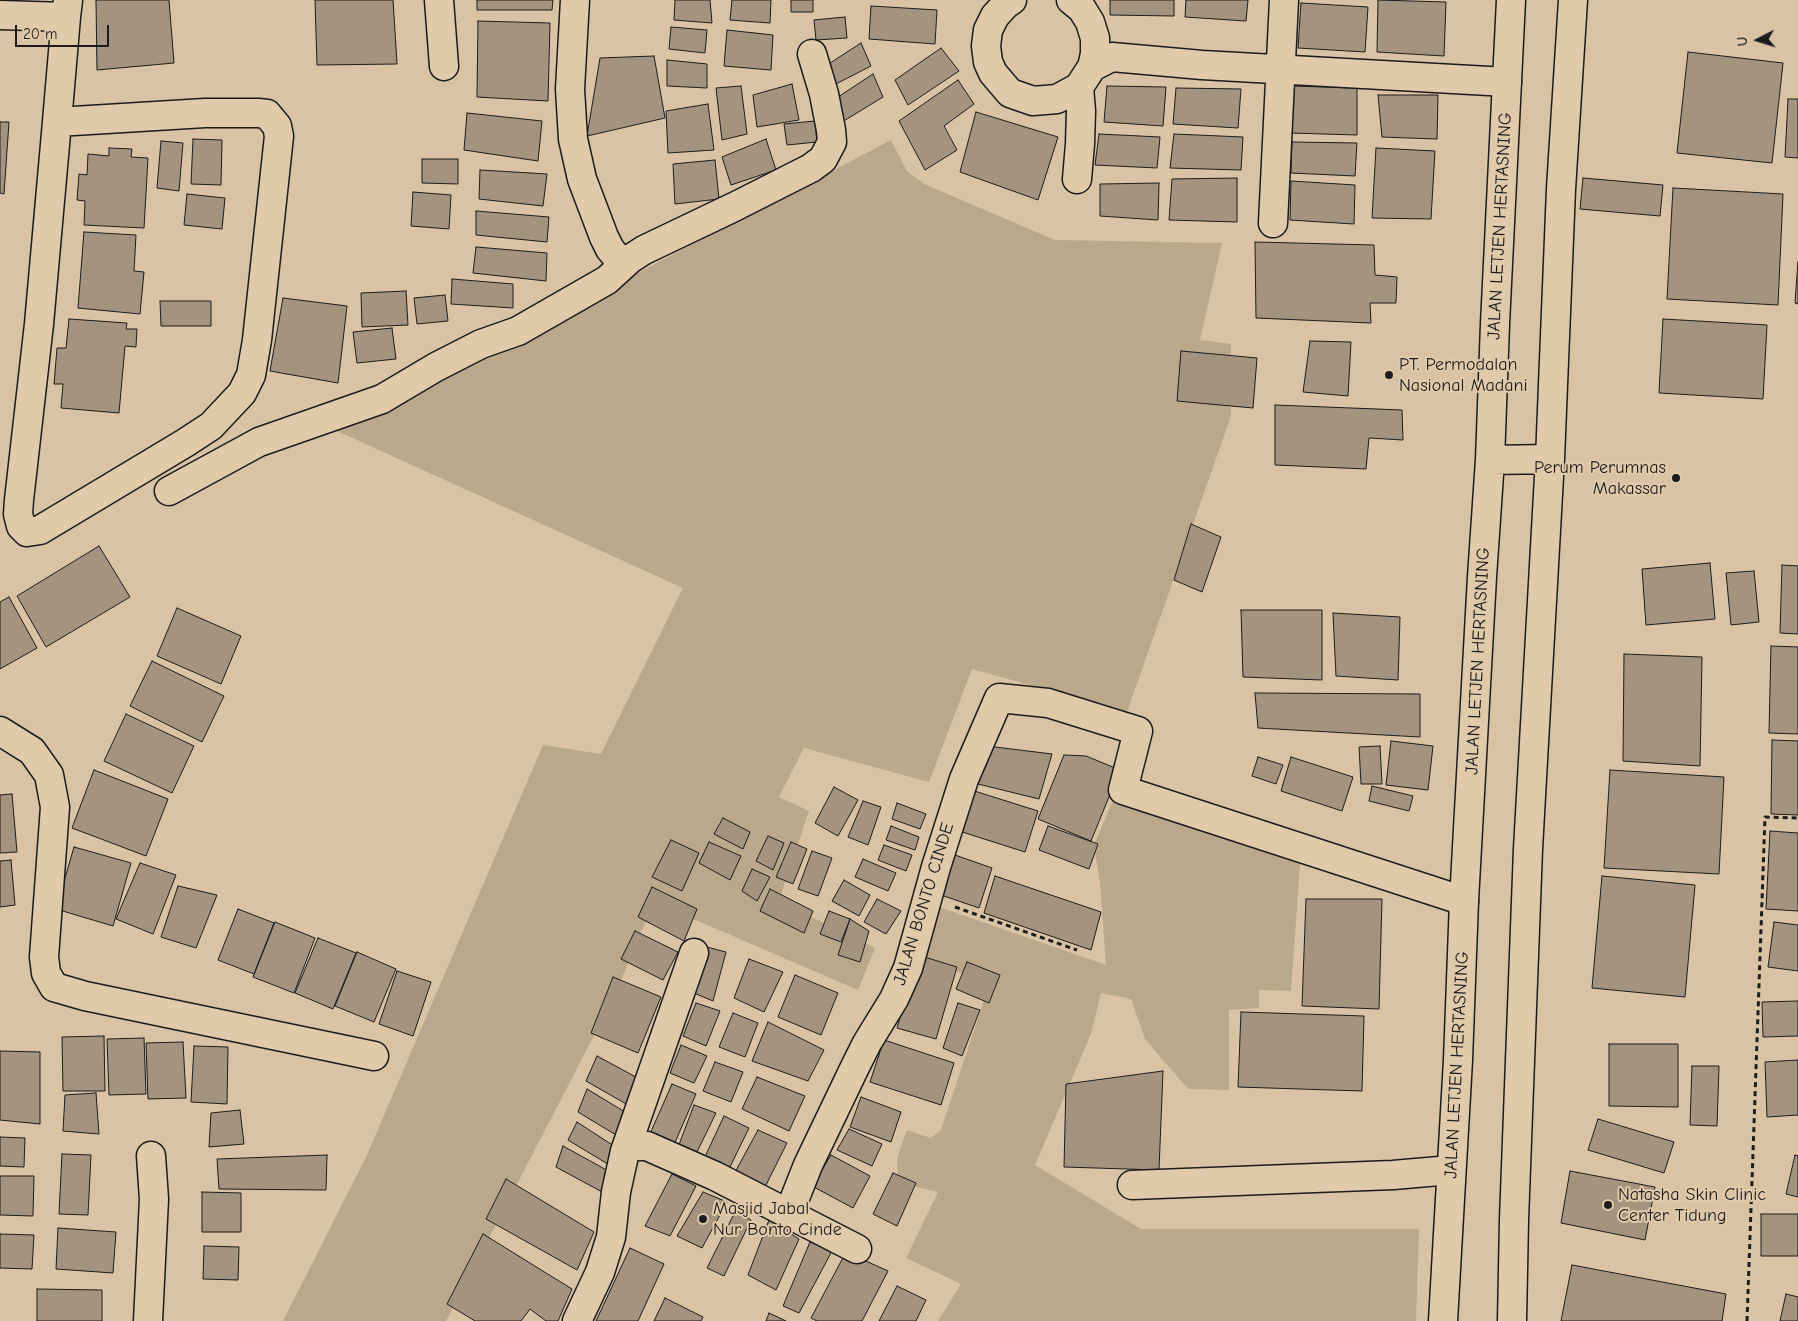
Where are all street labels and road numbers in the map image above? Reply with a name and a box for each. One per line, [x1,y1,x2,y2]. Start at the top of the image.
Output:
street label: JALAN LETJEN HERTASNING [1483,112,1517,340]
street label: JALAN LETJEN HERTASNING [1461,547,1495,775]
street label: JALAN BONTO CINDE [889,820,959,988]
street label: JALAN LETJEN HERTASNING [1440,951,1474,1179]

